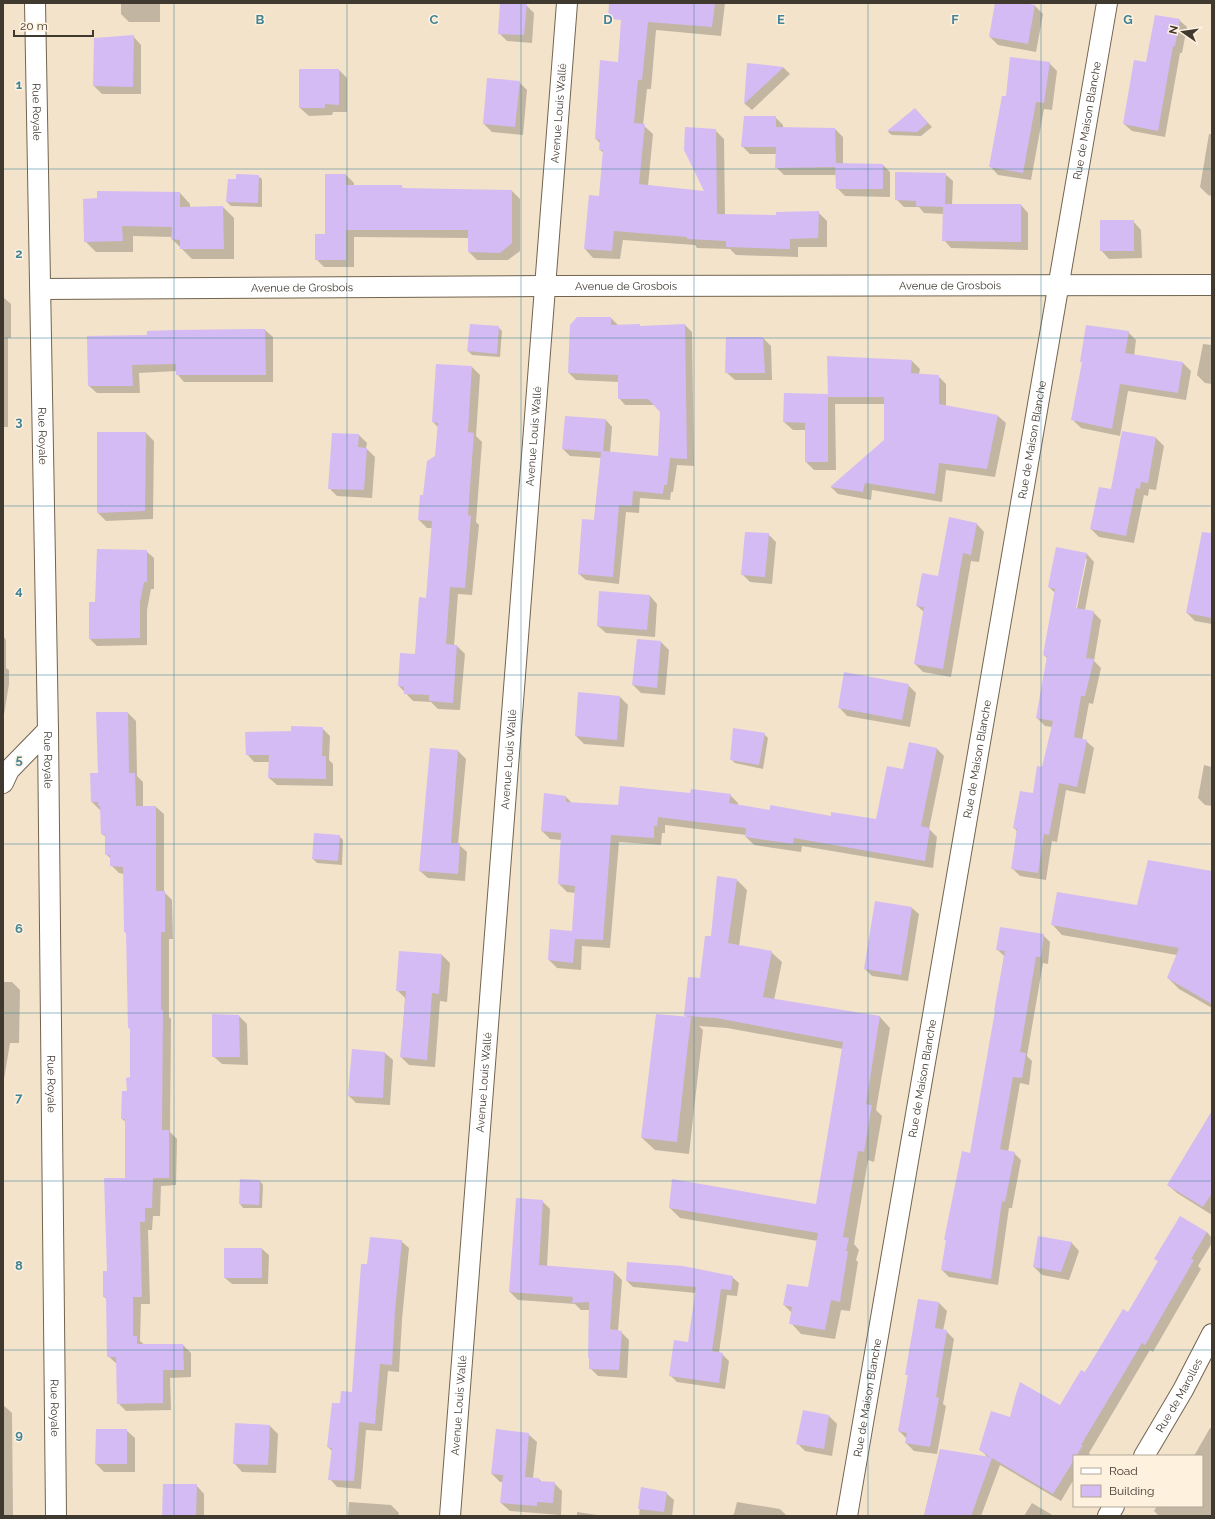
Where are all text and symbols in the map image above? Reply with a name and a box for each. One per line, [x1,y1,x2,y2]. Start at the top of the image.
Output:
scale bar [14,12,93,38]
text: B [256,12,265,27]
text: C [430,12,439,27]
text: D [603,12,613,27]
text: E [777,12,785,27]
text: F [951,12,959,27]
text: G [1123,12,1133,27]
north arrow [1163,12,1203,52]
text: 20 m [20,19,48,33]
text: N [1166,24,1181,35]
street label: Rue de Maison Blanche [1071,60,1104,181]
street label: Avenue Louis Wallé [549,62,569,164]
text: 1 [16,77,23,92]
street label: Rue Royale [29,83,43,141]
text: 2 [15,246,23,261]
street label: Avenue de Grosbois [899,279,1001,292]
street label: Avenue de Grosbois [575,280,677,293]
street label: Avenue de Grosbois [251,281,353,295]
street label: Rue de Maison Blanche [1016,379,1049,500]
street label: Avenue Louis Wallé [524,385,544,487]
street label: Rue Royale [35,407,49,465]
text: 3 [15,414,23,429]
text: 4 [15,583,23,598]
street label: Rue de Maison Blanche [961,698,994,819]
street label: Avenue Louis Wallé [499,708,519,810]
street label: Rue Royale [41,731,55,789]
text: 5 [15,752,23,767]
text: 6 [15,921,23,936]
street label: Rue de Maison Blanche [906,1018,939,1139]
street label: Avenue Louis Wallé [474,1031,494,1133]
street label: Rue Royale [44,1055,58,1113]
text: 7 [15,1090,23,1105]
text: 8 [15,1258,23,1273]
street label: Rue de Maison Blanche [851,1337,884,1458]
street label: Avenue Louis Wallé [449,1354,469,1456]
street label: Rue de Marolles [1153,1356,1205,1435]
street label: Rue Royale [48,1379,61,1437]
text: 9 [15,1427,23,1442]
legend [1073,1455,1203,1507]
text: Road [1109,1464,1138,1478]
text: Building [1109,1484,1155,1498]

